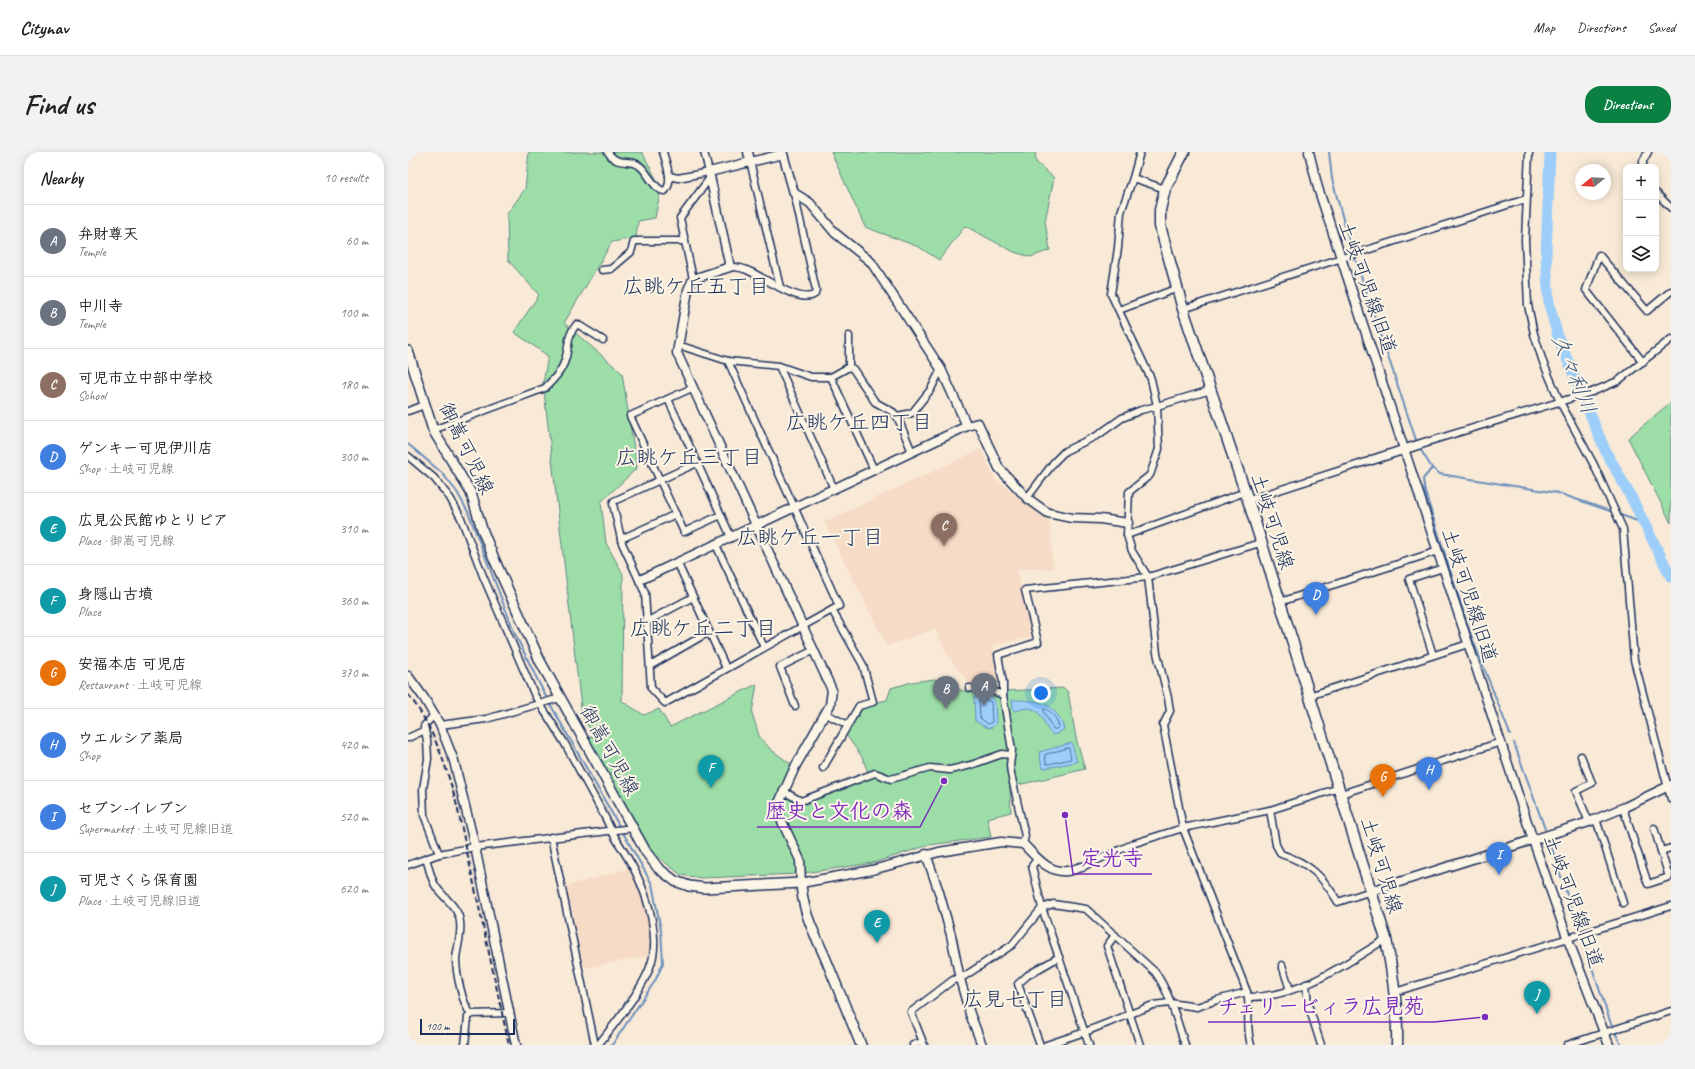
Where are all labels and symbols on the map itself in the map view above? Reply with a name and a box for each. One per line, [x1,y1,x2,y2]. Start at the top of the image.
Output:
north arrow [1575,164,1611,200]
street label: 土岐可児線旧道 [1333,217,1402,357]
district label: 広眺ケ丘五丁目 [623,273,770,299]
water label: 久々利川 [1546,330,1602,418]
street label: 御嵩可児線 [433,398,500,499]
district label: 広眺ケ丘四丁目 [786,409,933,435]
district label: 広眺ケ丘三丁目 [616,444,763,470]
street label: 土岐可児線 [1245,470,1300,573]
pin: C [931,513,957,546]
district label: 広眺ケ丘一丁目 [737,524,884,550]
street label: 土岐可児線旧道 [1436,525,1503,666]
pin: D [1303,582,1329,615]
district label: 広眺ケ丘二丁目 [630,615,777,641]
pin: A [971,673,997,706]
pin: B [933,676,959,709]
your location [1031,683,1051,703]
street label: 御嵩可児線 [574,700,645,800]
pin: F [698,755,724,788]
pin: H [1416,757,1442,790]
pin: G [1370,764,1396,797]
callout: 歴史と文化の森 [757,794,920,827]
text: 歴史と文化の森 [766,798,913,824]
street label: 土岐可児線 [1355,814,1408,917]
street label: 土岐可児線旧道 [1538,831,1609,971]
callout: 定光寺 [1073,841,1152,874]
pin: I [1486,842,1512,875]
text: 定光寺 [1081,845,1144,871]
pin: E [864,910,890,943]
pin: J [1524,981,1550,1014]
district label: 広見七丁目 [963,986,1068,1012]
callout: チェリービィラ広見苑 [1208,989,1434,1022]
text: チェリービィラ広見苑 [1217,993,1425,1019]
scale bar [420,1017,515,1036]

